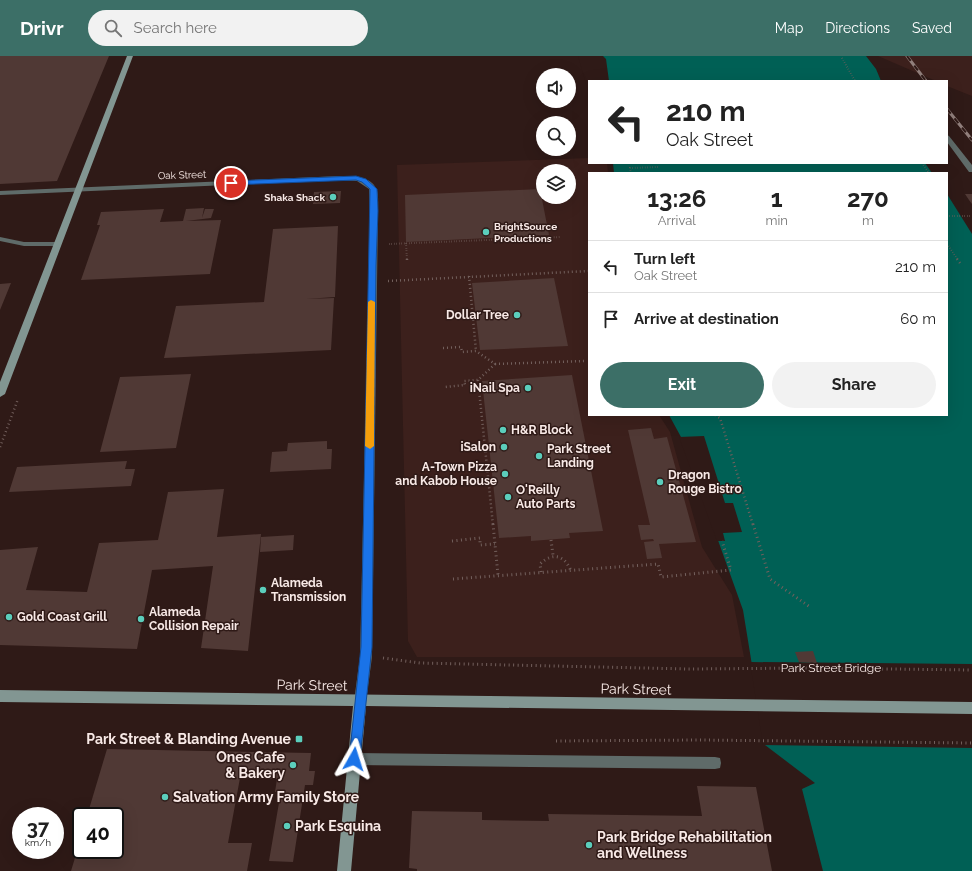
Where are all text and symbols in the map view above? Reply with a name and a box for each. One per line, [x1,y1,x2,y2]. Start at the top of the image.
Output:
search box [88,10,368,46]
text: Drivr [20,17,64,39]
icon: search [102,17,124,39]
text: Search here [134,19,217,37]
text: Map [775,20,803,36]
text: Directions [825,20,890,36]
text: Saved [912,20,952,36]
map controls [536,68,576,204]
button: sound [536,68,576,108]
text: 210 m [666,95,746,128]
icon: left [600,96,652,148]
button: search [536,116,576,156]
text: Oak Street [666,129,753,150]
button: layers [536,164,576,204]
pin [214,166,248,200]
street label: Oak Street [158,169,207,181]
icon: arrive [220,172,242,194]
text: 13:26 [647,184,706,213]
text: 1 [771,184,783,213]
text: 270 [847,184,889,213]
place label: Shaka Shack [264,192,325,203]
marker: Shaka Shack [328,192,338,202]
text: Arrival [658,213,696,228]
text: min [766,213,788,228]
text: m [862,213,874,228]
place label: BrightSource Productions [494,221,557,244]
marker: BrightSource Productions [481,227,491,237]
text: Turn left [634,250,695,268]
icon: left [600,256,622,278]
text: 210 m [895,258,936,276]
text: Oak Street [634,268,697,283]
place label: Dollar Tree [446,308,509,322]
icon: arrive [600,308,622,330]
marker: Dollar Tree [512,310,522,320]
text: Arrive at destination [634,310,779,328]
text: 60 m [900,310,936,328]
button: Exit [600,362,764,408]
button: Share [772,362,936,408]
place label: iNail Spa [470,381,520,395]
marker: iNail Spa [523,383,533,393]
place label: H&R Block [511,423,572,437]
marker: H&R Block [498,425,508,435]
place label: iSalon [460,440,496,454]
marker: iSalon [499,442,509,452]
place label: Park Street Landing [547,442,611,470]
marker: Park Street Landing [534,451,544,461]
place label: A-Town Pizza and Kabob House [395,460,497,488]
place label: Dragon Rouge Bistro [668,468,742,496]
marker: A-Town Pizza and Kabob House [500,469,510,479]
marker: Dragon Rouge Bistro [655,477,665,487]
place label: O'Reilly Auto Parts [516,483,576,511]
marker: O'Reilly Auto Parts [503,492,513,502]
place label: Alameda Transmission [271,576,346,604]
marker: Alameda Transmission [258,585,268,595]
place label: Alameda Collision Repair [149,605,239,633]
place label: Gold Coast Grill [17,610,107,624]
marker: Gold Coast Grill [4,612,14,622]
marker: Alameda Collision Repair [136,614,146,624]
street label: Park Street Bridge [781,661,881,675]
street label: Park Street [276,676,348,694]
street label: Park Street [600,680,672,698]
place label: Park Street & Blanding Avenue [86,731,292,747]
marker: Park Street & Blanding Avenue [294,734,304,744]
position arrow [333,738,375,780]
place label: Ones Cafe & Bakery [216,749,286,781]
marker: Ones Cafe & Bakery [288,760,298,770]
place label: Salvation Army Family Store [173,789,360,805]
marker: Salvation Army Family Store [160,792,170,802]
speed limit sign: 40 [72,807,124,859]
text: 37 [27,816,49,840]
place label: Park Esquina [295,818,381,834]
marker: Park Esquina [282,821,292,831]
place label: Park Bridge Rehabilitation and Wellness [597,829,772,861]
text: km/h [25,837,51,848]
marker: Park Bridge Rehabilitation and Wellness [584,840,594,850]

